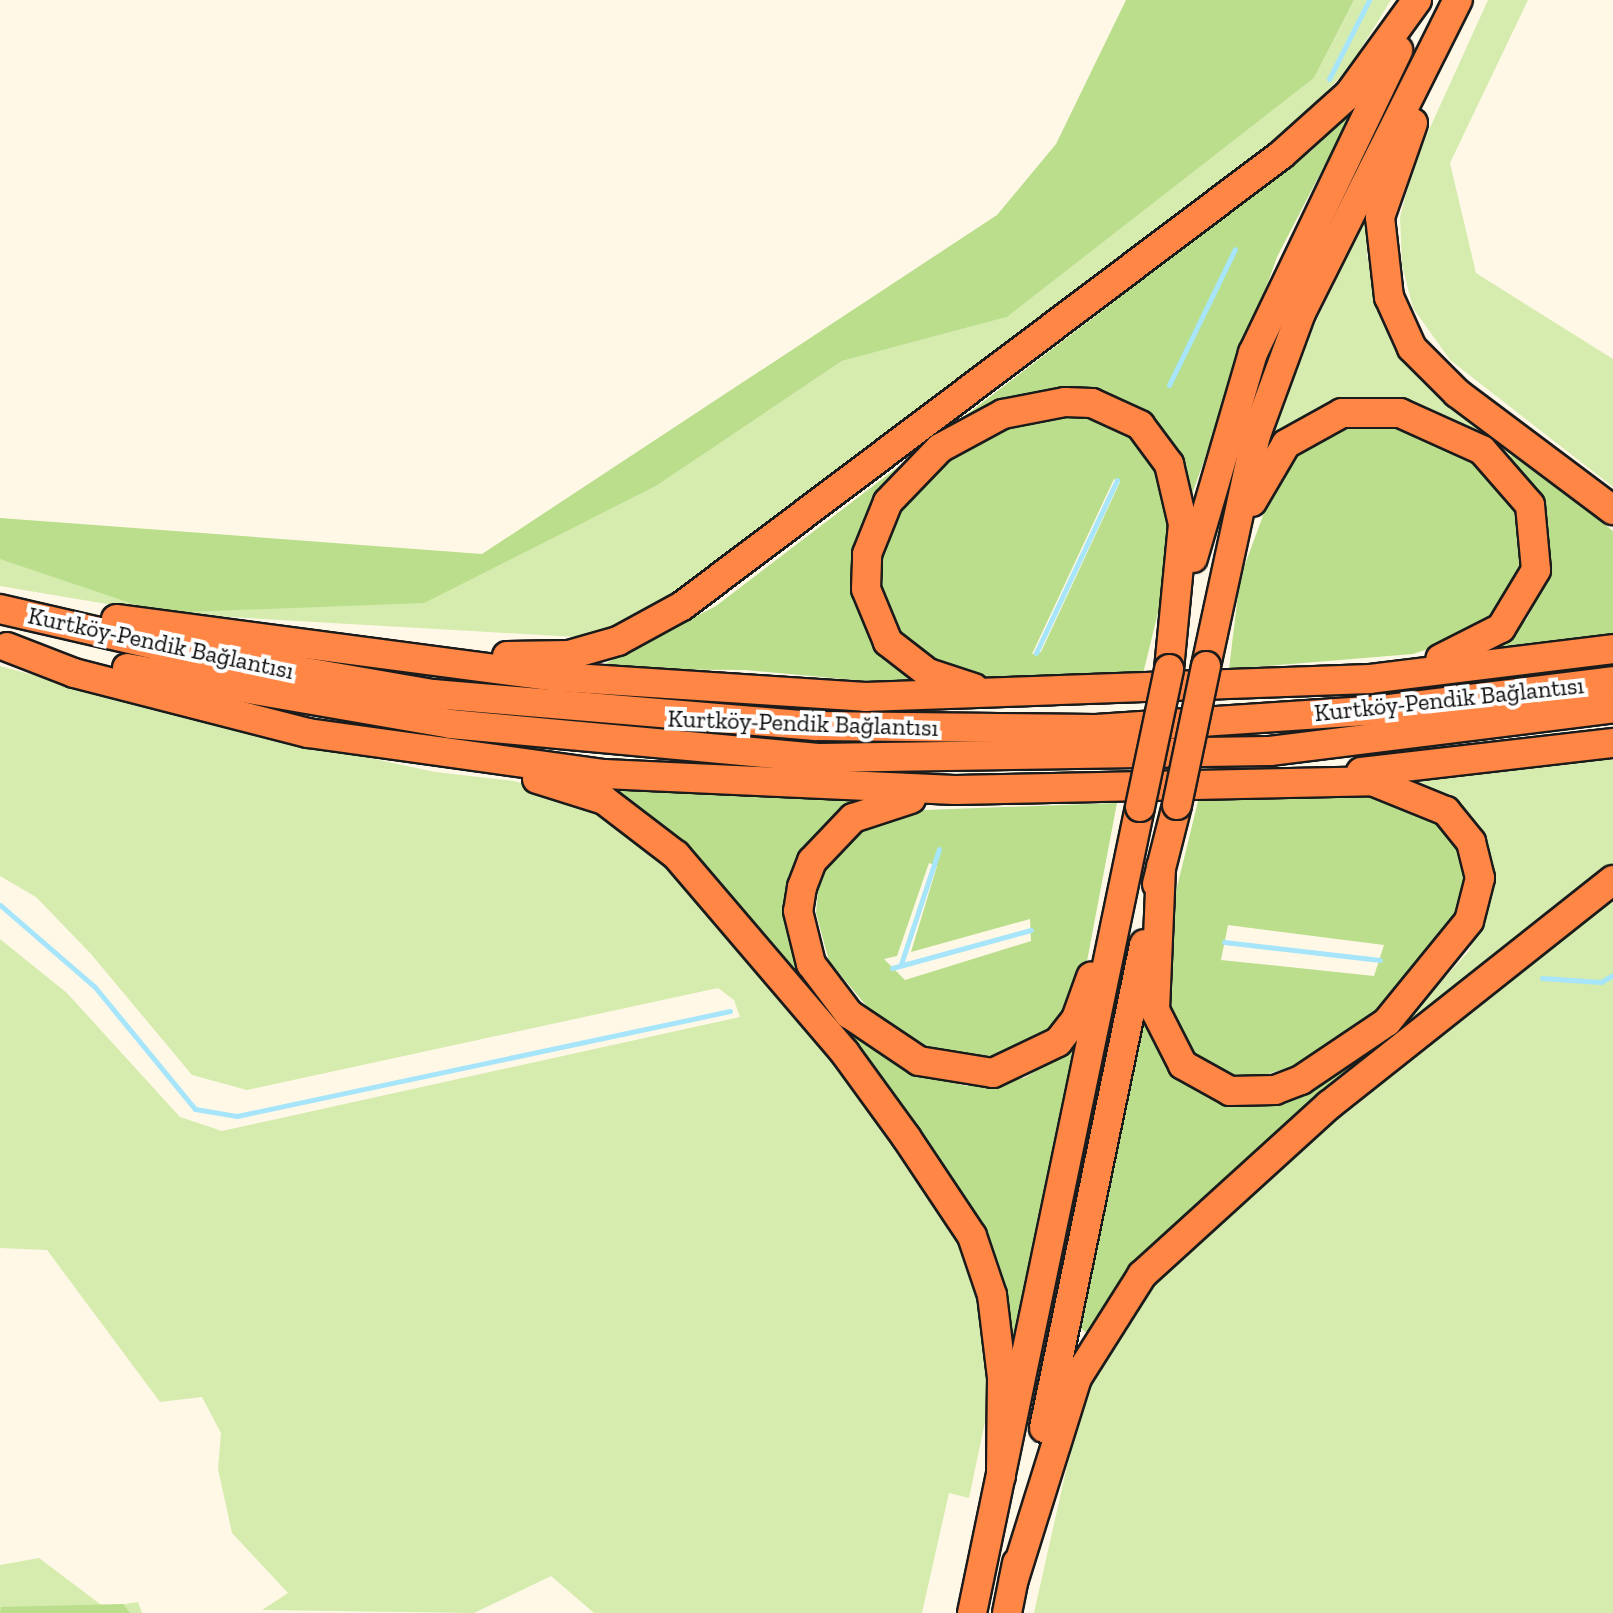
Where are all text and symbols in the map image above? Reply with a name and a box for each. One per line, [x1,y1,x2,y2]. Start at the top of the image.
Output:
street label: Kurtköy-Pendik Bağlantısı [25,601,297,685]
street label: Kurtköy-Pendik Bağlantısı [1313,671,1585,727]
street label: Kurtköy-Pendik Bağlantısı [667,704,939,742]

